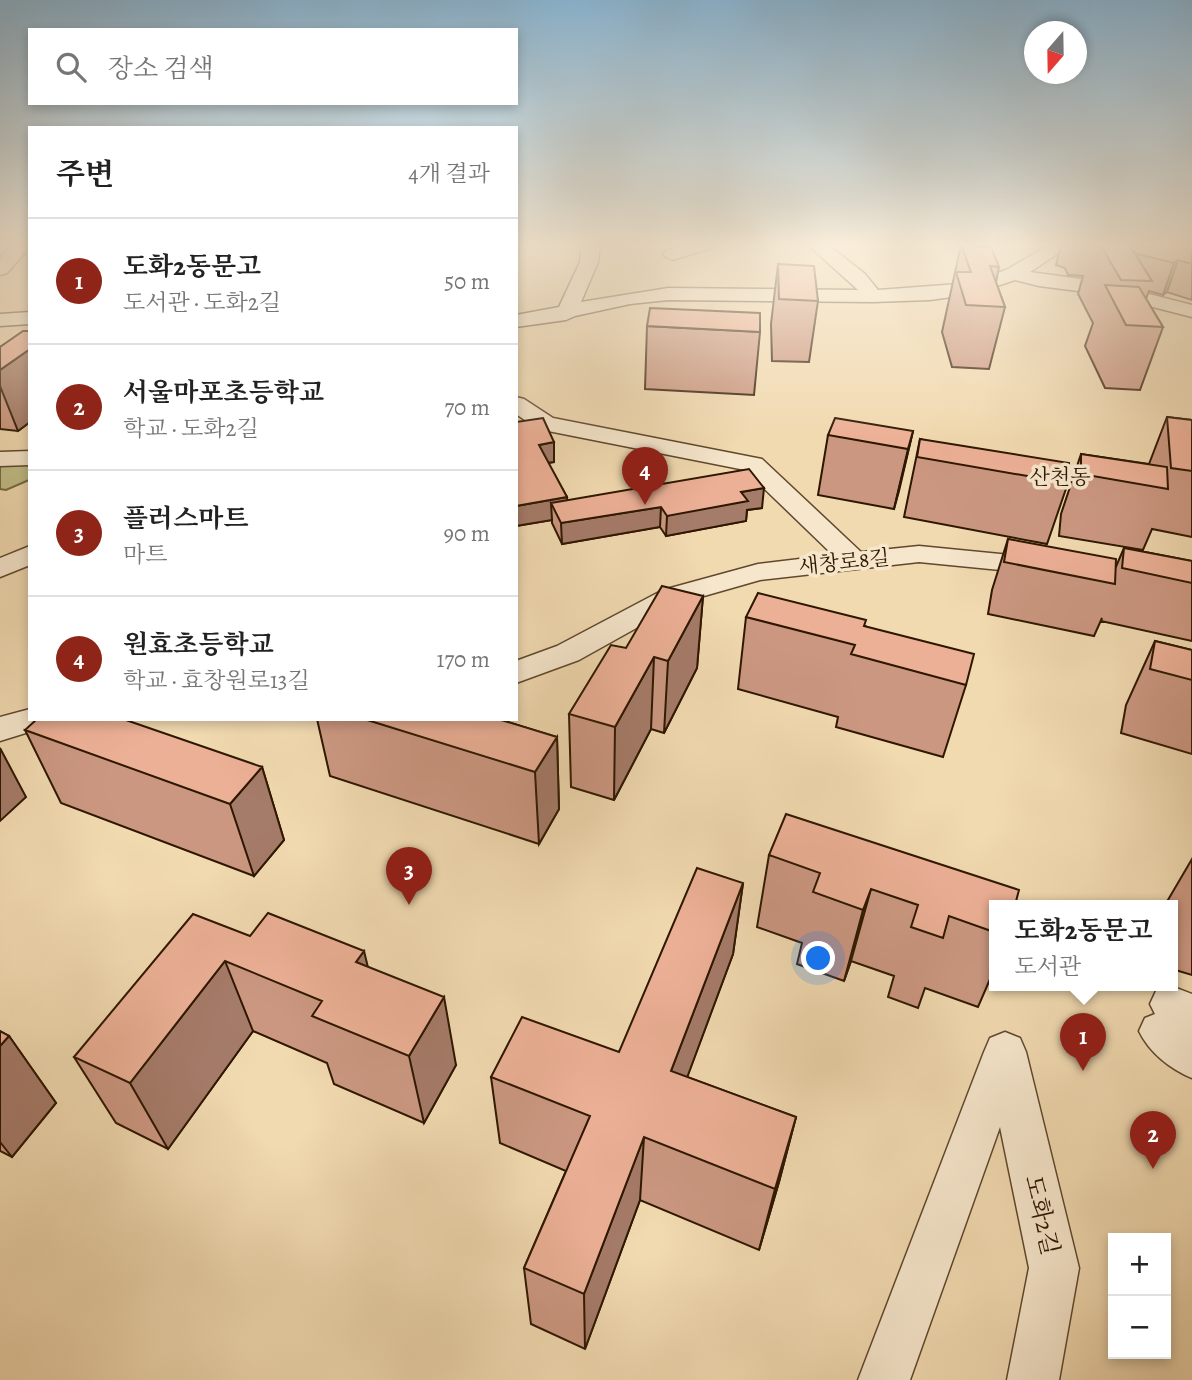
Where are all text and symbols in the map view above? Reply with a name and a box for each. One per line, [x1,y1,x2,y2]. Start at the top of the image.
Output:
north arrow [1024,21,1087,84]
search box [28,28,518,105]
icon: search [52,48,90,86]
text: 장소 검색 [108,51,214,86]
text: 주변 [56,154,114,194]
text: 4개 결과 [408,158,490,189]
text: 도화2동문고 [123,249,261,284]
text: 1 [75,266,83,297]
text: 50 m [444,266,490,297]
text: 도서관 · 도화2길 [123,287,281,318]
text: 서울마포초등학교 [123,375,324,410]
text: 2 [73,392,85,423]
text: 70 m [444,392,490,423]
text: 학교 · 도화2길 [123,413,259,444]
pin: 4 [622,447,668,505]
district label: 산천동 [1030,463,1090,491]
text: 플러스마트 [123,501,249,536]
text: 3 [74,518,84,549]
text: 90 m [444,518,490,549]
text: 마트 [123,539,167,570]
street label: 새창로8길 [797,543,891,581]
text: 원효초등학교 [123,627,274,662]
text: 4 [74,644,84,675]
text: 170 m [437,644,490,675]
text: 학교 · 효창원로13길 [123,665,310,696]
pin: 3 [386,847,432,905]
popup [989,900,1178,991]
text: 도화2동문고 [1014,913,1153,948]
your location [801,941,835,975]
text: 도서관 [1014,951,1081,982]
pin: 1 [1060,1013,1106,1071]
pin: 2 [1130,1111,1176,1169]
street label: 도화2길 [1017,1172,1067,1258]
map controls [1108,1233,1171,1359]
button: + [1108,1233,1171,1296]
button: − [1108,1296,1171,1359]

